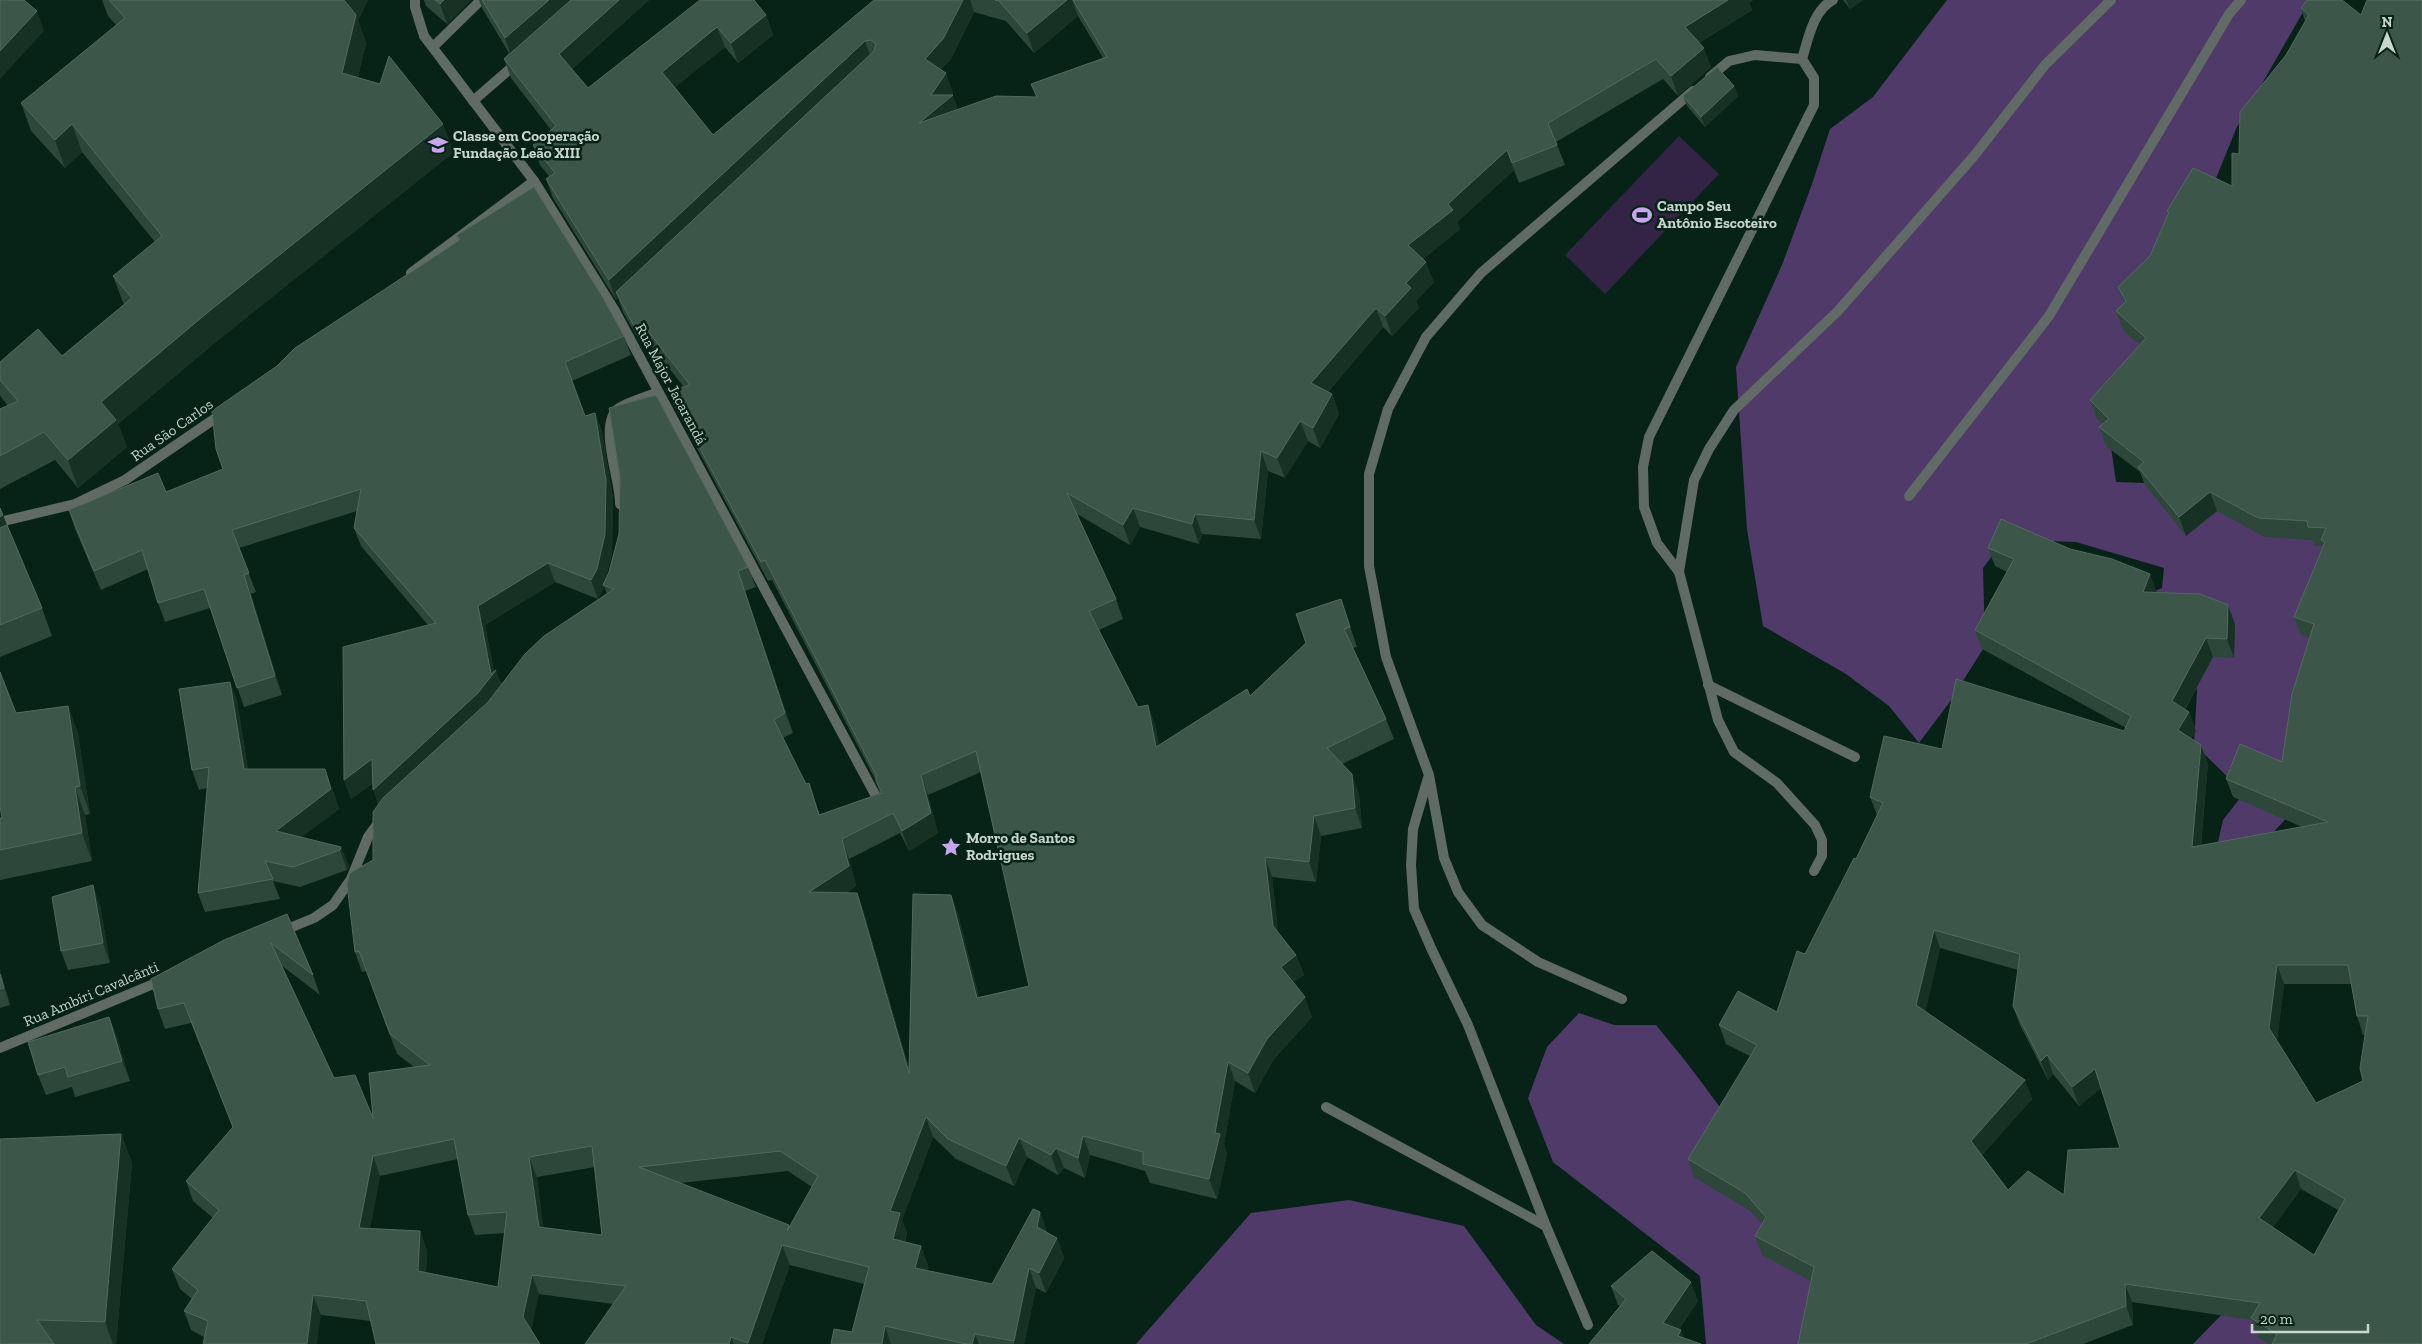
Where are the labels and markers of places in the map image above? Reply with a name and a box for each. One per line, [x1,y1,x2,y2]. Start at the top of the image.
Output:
place label: Classe em Cooperação Fundação Leão XIII [453,127,600,162]
school or university icon: Classe em Cooperação Fundação Leão XIII [427,134,449,156]
place label: Campo Seu Antônio Escoteiro [1657,197,1777,232]
sports icon: Campo Seu Antônio Escoteiro [1631,204,1653,226]
place label: Morro de Santos Rodrigues [966,829,1075,864]
place icon: Morro de Santos Rodrigues [940,836,962,858]

